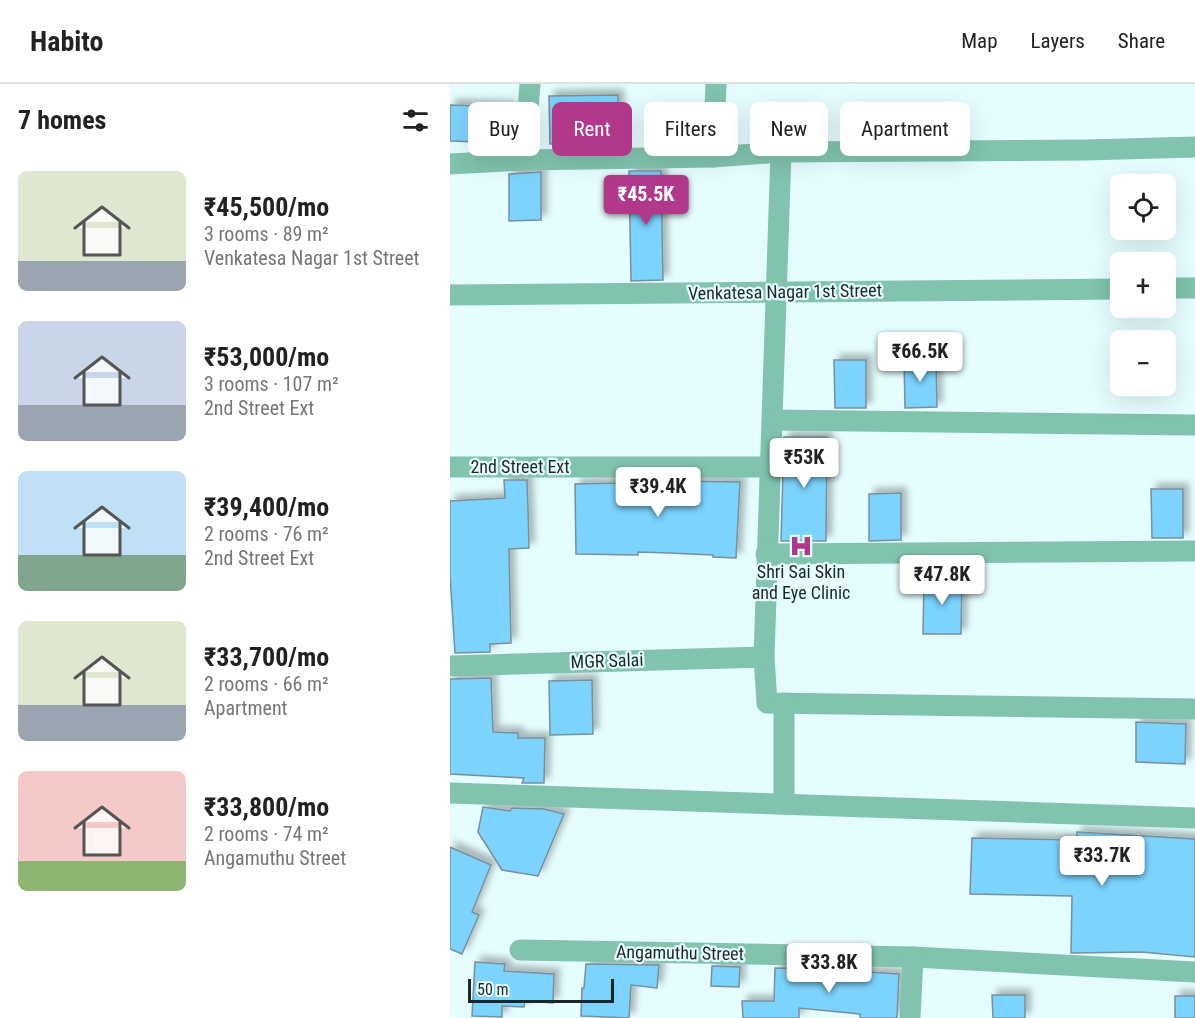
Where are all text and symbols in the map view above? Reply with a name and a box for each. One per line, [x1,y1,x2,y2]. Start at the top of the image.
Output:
text: Habito [30,25,103,58]
text: Map [961,29,998,53]
text: Layers [1031,29,1085,53]
text: Share [1118,29,1165,53]
chip: Buy [468,102,540,156]
chip: Rent [552,102,632,156]
chip: Filters [644,102,738,156]
chip: New [750,102,828,156]
chip: Apartment [840,102,970,156]
icon: filters [399,104,432,137]
text: 7 homes [18,105,106,135]
map controls [1110,174,1176,396]
button: locate [1110,174,1176,240]
pin: ₹45.5K [597,175,695,226]
text: ₹45.5K [618,182,674,206]
text: ₹45,500/mo [204,192,329,222]
icon: home [66,195,138,267]
text: 3 rooms · 89 m² [204,222,329,246]
text: Venkatesa Nagar 1st Street [204,246,420,270]
button: + [1110,252,1176,318]
street label: Venkatesa Nagar 1st Street [688,279,882,304]
button: − [1110,330,1176,396]
pin: ₹66.5K [871,332,969,383]
text: ₹66.5K [892,339,948,363]
text: ₹53,000/mo [204,342,329,372]
icon: home [66,345,138,417]
text: 3 rooms · 107 m² [204,372,339,396]
text: 2nd Street Ext [204,396,314,420]
pin: ₹53K [768,438,840,489]
text: ₹53K [784,445,824,469]
street label: 2nd Street Ext [470,456,570,477]
pin: ₹39.4K [609,467,707,518]
text: ₹39.4K [630,474,686,498]
text: ₹39,400/mo [204,492,329,522]
icon: home [66,495,138,567]
text: 2 rooms · 76 m² [204,522,329,546]
hospital icon: Shri Sai Skin and Eye Clinic [788,533,814,559]
text: 2nd Street Ext [204,546,314,570]
pin: ₹47.8K [893,555,991,606]
place label: Shri Sai Skin and Eye Clinic [752,561,850,603]
text: ₹47.8K [914,562,970,586]
text: ₹33,700/mo [204,642,329,672]
icon: home [66,645,138,717]
street label: MGR Salai [570,649,644,672]
text: 2 rooms · 66 m² [204,672,329,696]
text: Apartment [204,696,288,720]
text: ₹33,800/mo [204,792,329,822]
icon: home [66,795,138,867]
text: 2 rooms · 74 m² [204,822,329,846]
pin: ₹33.7K [1053,836,1151,887]
text: ₹33.7K [1074,843,1130,867]
text: Angamuthu Street [204,846,346,870]
street label: Angamuthu Street [616,941,744,964]
pin: ₹33.8K [780,943,878,994]
text: ₹33.8K [801,950,857,974]
scale bar [468,976,614,1004]
text: 50 m [477,980,509,999]

